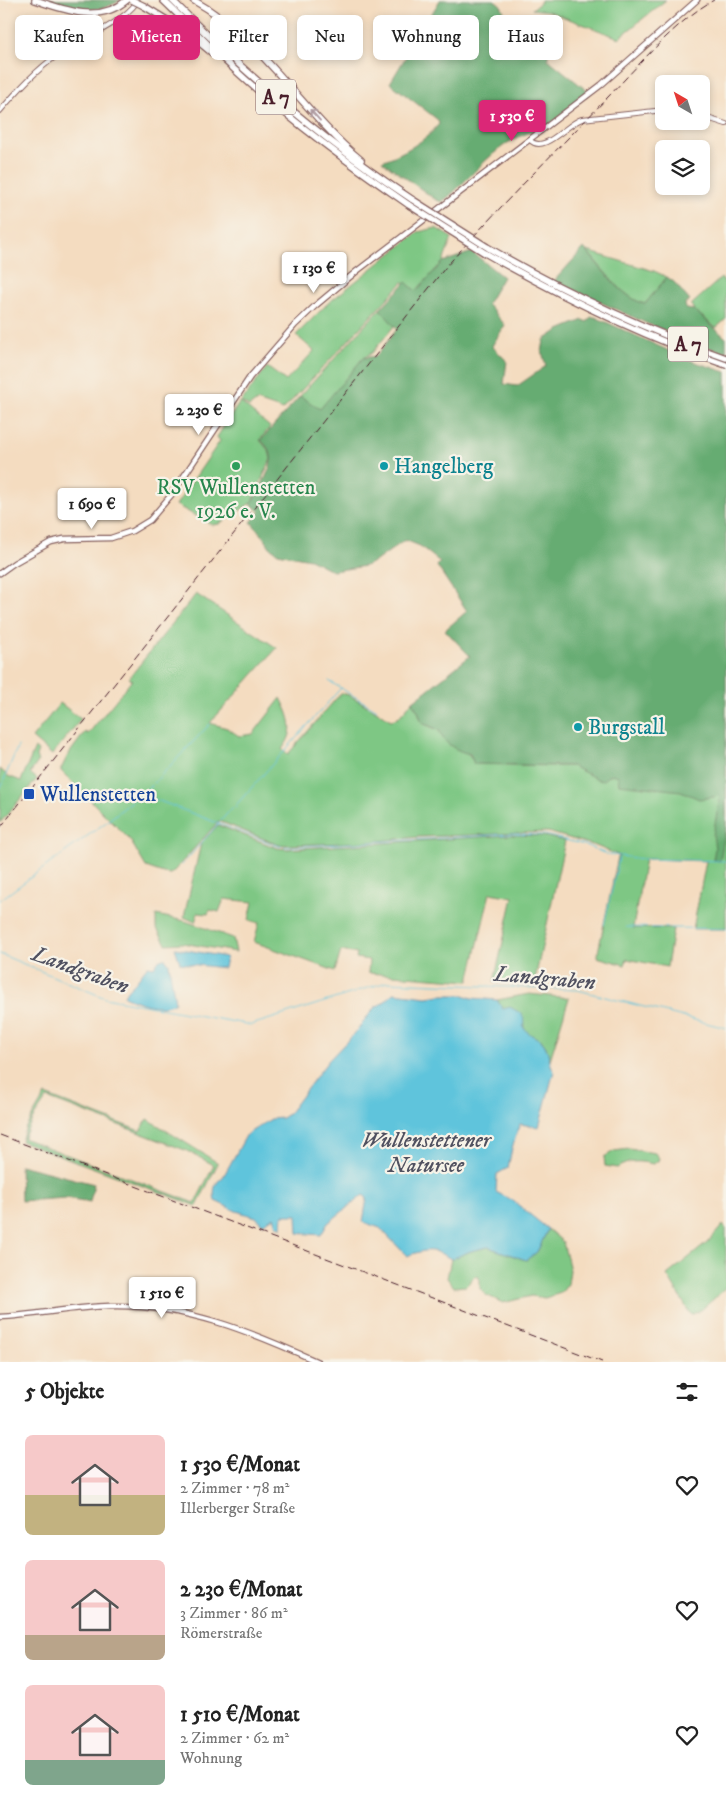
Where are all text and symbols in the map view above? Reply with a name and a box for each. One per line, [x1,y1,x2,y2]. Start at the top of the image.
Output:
chip: Kaufen [15,15,103,60]
chip: Mieten [113,15,200,60]
chip: Filter [210,15,287,60]
chip: Neu [297,15,363,60]
chip: Wohnung [373,15,479,60]
chip: Haus [489,15,563,60]
north arrow [655,75,710,130]
map controls [655,75,710,195]
road number: A 7 [256,80,296,114]
pin: 1 530 € [466,100,558,142]
text: 1 530 € [490,106,534,126]
one-way arrow [309,108,320,121]
button: layers [655,140,710,195]
pin: 1 130 € [268,252,360,294]
text: 1 130 € [293,258,335,278]
road number: A 7 [668,326,708,362]
pin: 2 230 € [153,394,245,436]
text: 2 230 € [176,400,222,420]
place label: Hangelberg [394,454,494,480]
marker: RSV Wullenstetten 1926 e. V. [230,460,242,472]
marker: Hangelberg [378,460,390,472]
place label: RSV Wullenstetten 1926 e. V. [157,475,315,525]
pin: 1 690 € [46,488,138,530]
text: 1 690 € [68,494,116,514]
place label: Burgstall [588,715,665,741]
marker: Burgstall [572,721,584,733]
place label: Wullenstetten [39,782,156,808]
marker: Wullenstetten [22,787,36,801]
water label: Landgraben [26,940,133,1000]
water label: Landgraben [491,960,596,996]
water label: Wullenstettener Natursee [361,1127,493,1179]
pin: 1 510 € [116,1276,208,1319]
text: 1 510 € [140,1283,184,1303]
icon: filters [673,1378,701,1406]
text: 5 Objekte [25,1379,104,1405]
text: 1 530 €/Monat [180,1452,300,1478]
icon: home [65,1455,125,1515]
icon: heart [673,1471,701,1499]
text: 2 Zimmer · 78 m² [180,1478,290,1498]
text: Illerberger Straße [180,1498,295,1518]
text: 2 230 €/Monat [180,1577,303,1603]
icon: home [65,1580,125,1640]
icon: heart [673,1596,701,1624]
text: 3 Zimmer · 86 m² [180,1603,288,1623]
text: Römerstraße [180,1623,262,1643]
text: 1 510 €/Monat [180,1702,300,1728]
icon: home [65,1705,125,1765]
icon: heart [673,1721,701,1749]
text: 2 Zimmer · 62 m² [180,1728,289,1748]
text: Wohnung [180,1748,242,1768]

